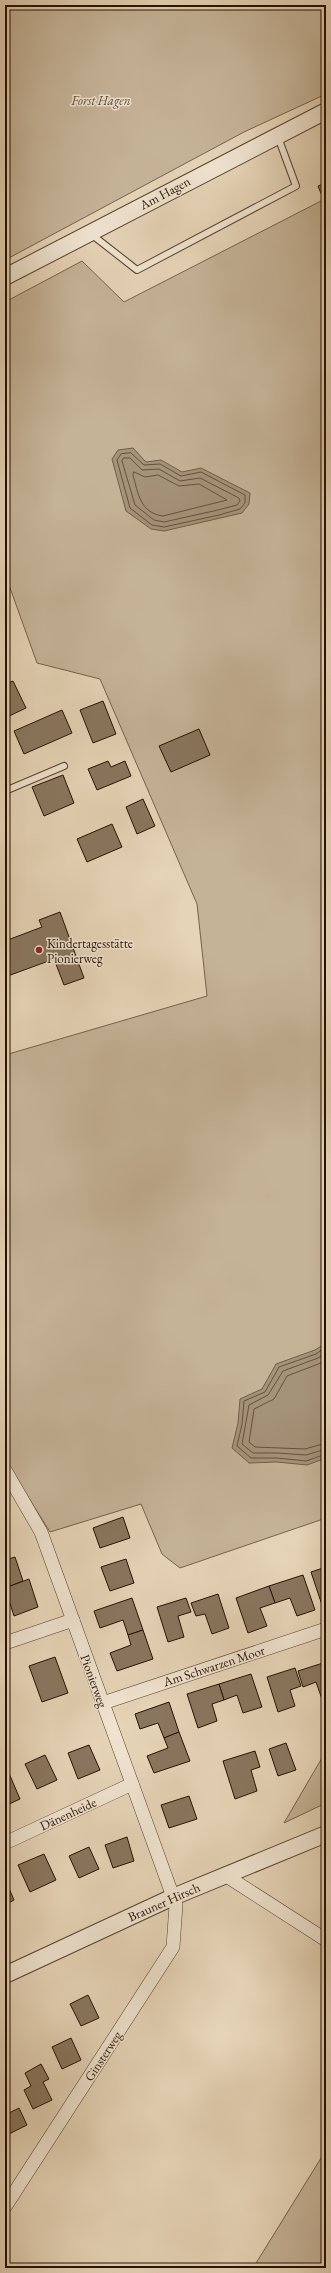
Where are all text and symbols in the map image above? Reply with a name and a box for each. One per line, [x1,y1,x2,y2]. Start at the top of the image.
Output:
park label: Forst Hagen [70,92,131,109]
street label: Am Hagen [136,173,193,214]
place label: Kindertagesstätte Pionierweg [47,935,133,967]
marker: Kindertagesstätte Pionierweg [34,945,44,955]
street label: Am Schwarzen Moor [160,1641,268,1691]
street label: Pionierweg [77,1652,112,1710]
street label: Dänenheide [37,1794,99,1834]
street label: Brauner Hirsch [125,1878,203,1925]
street label: Ginsterweg [80,2027,126,2084]

